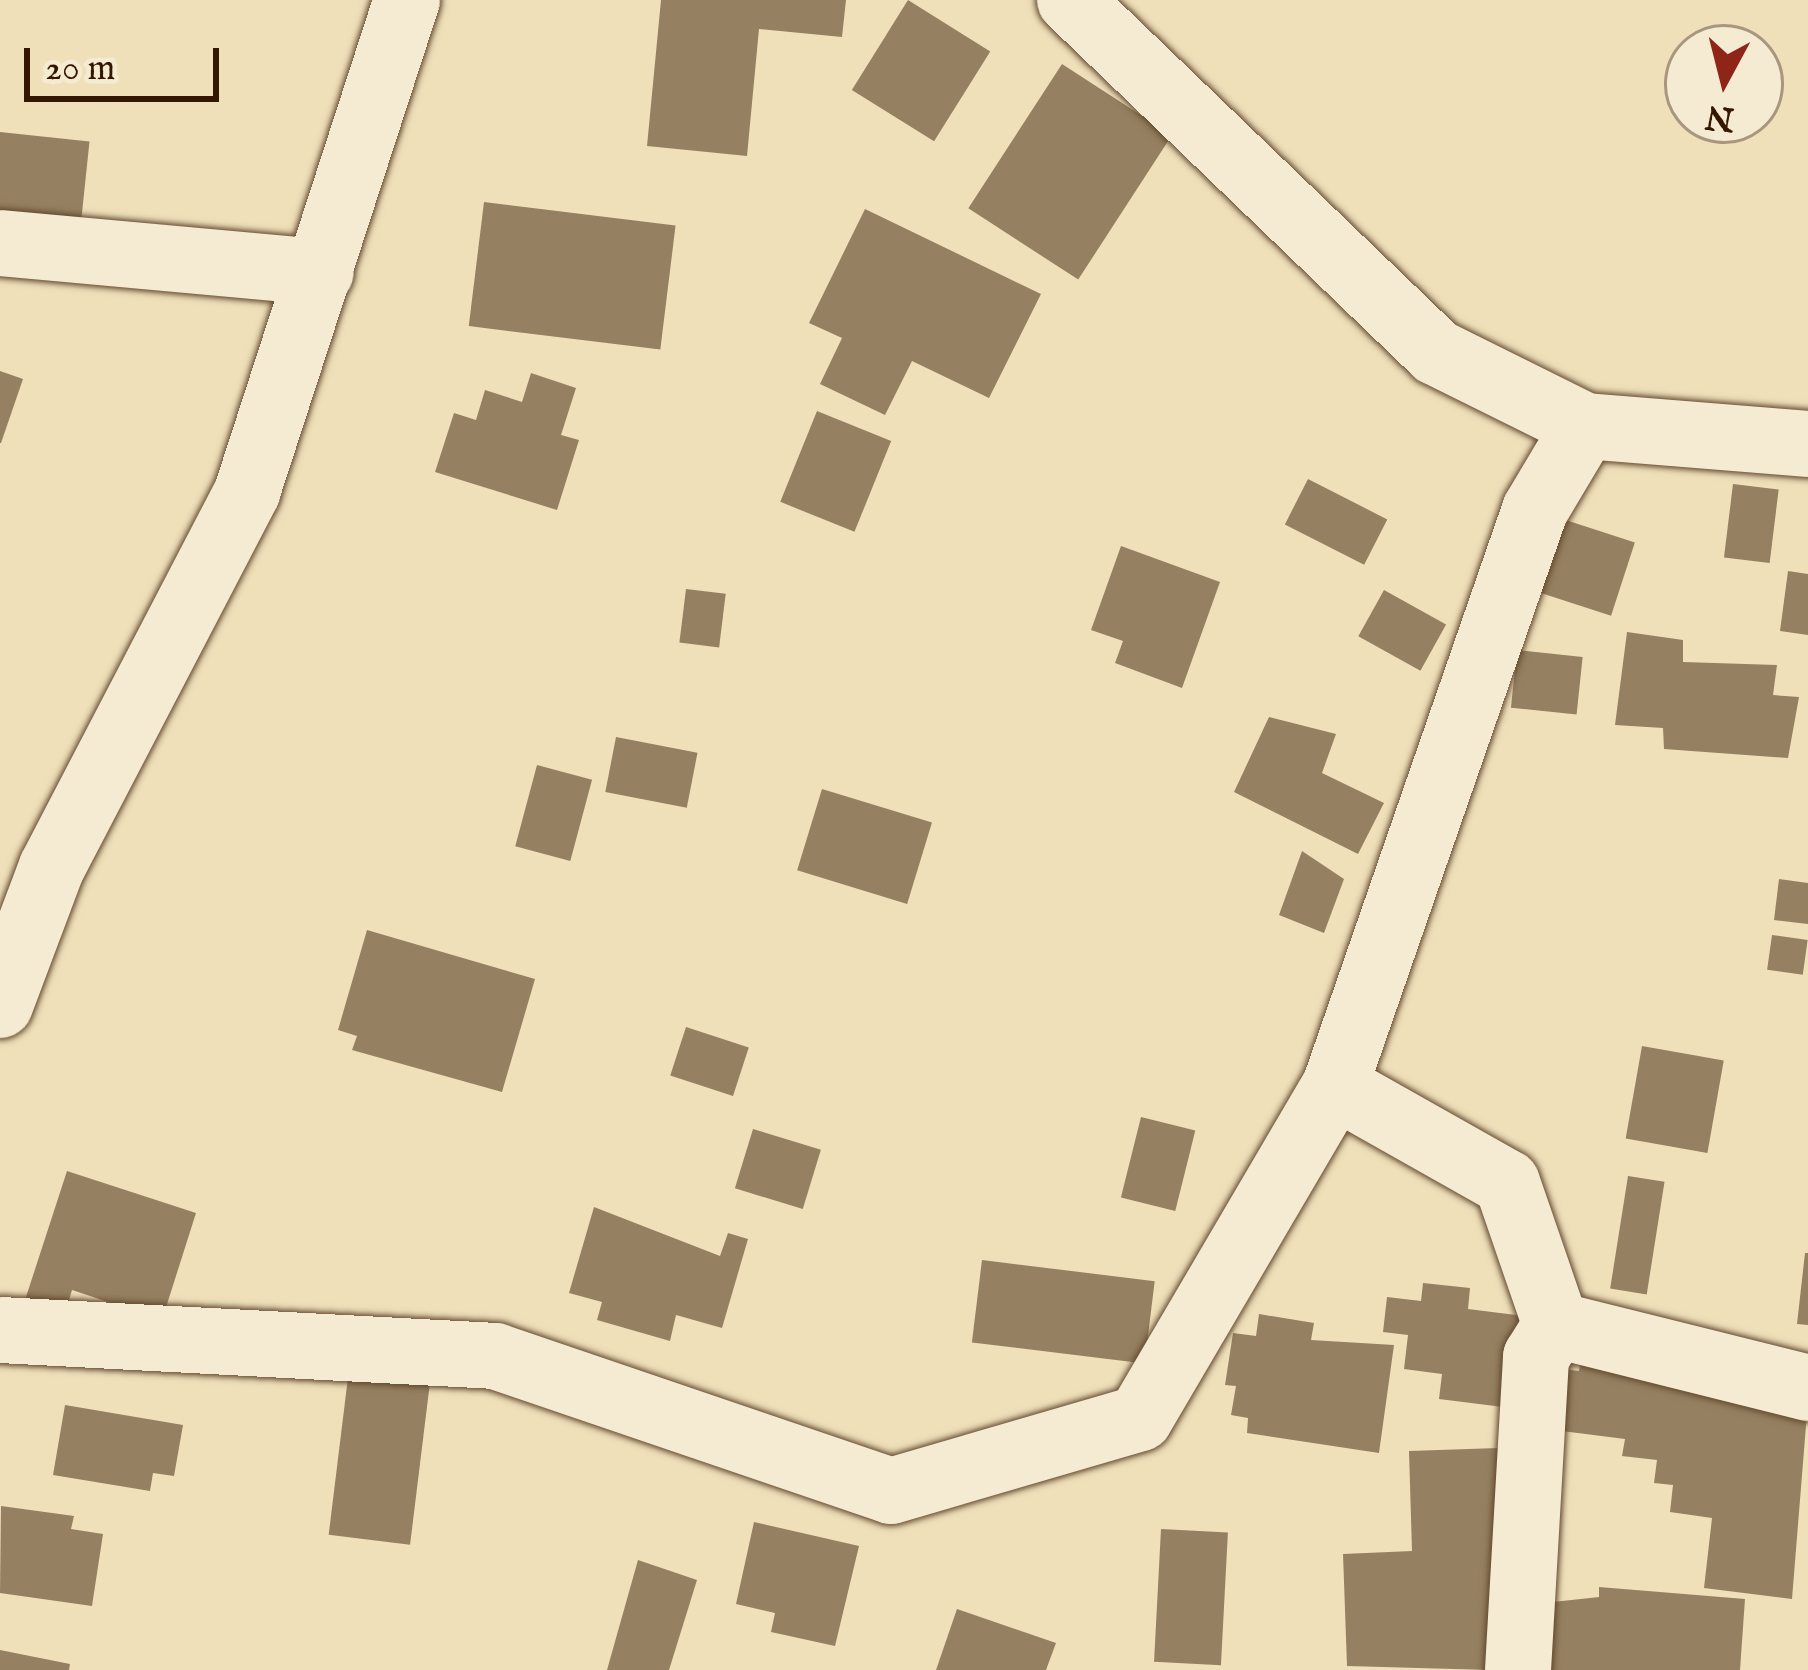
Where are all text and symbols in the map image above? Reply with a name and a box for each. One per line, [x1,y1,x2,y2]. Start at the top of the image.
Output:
scale bar [30,24,225,98]
north arrow [1664,24,1784,144]
text: 20 m [45,46,115,92]
text: N [1703,94,1737,139]

